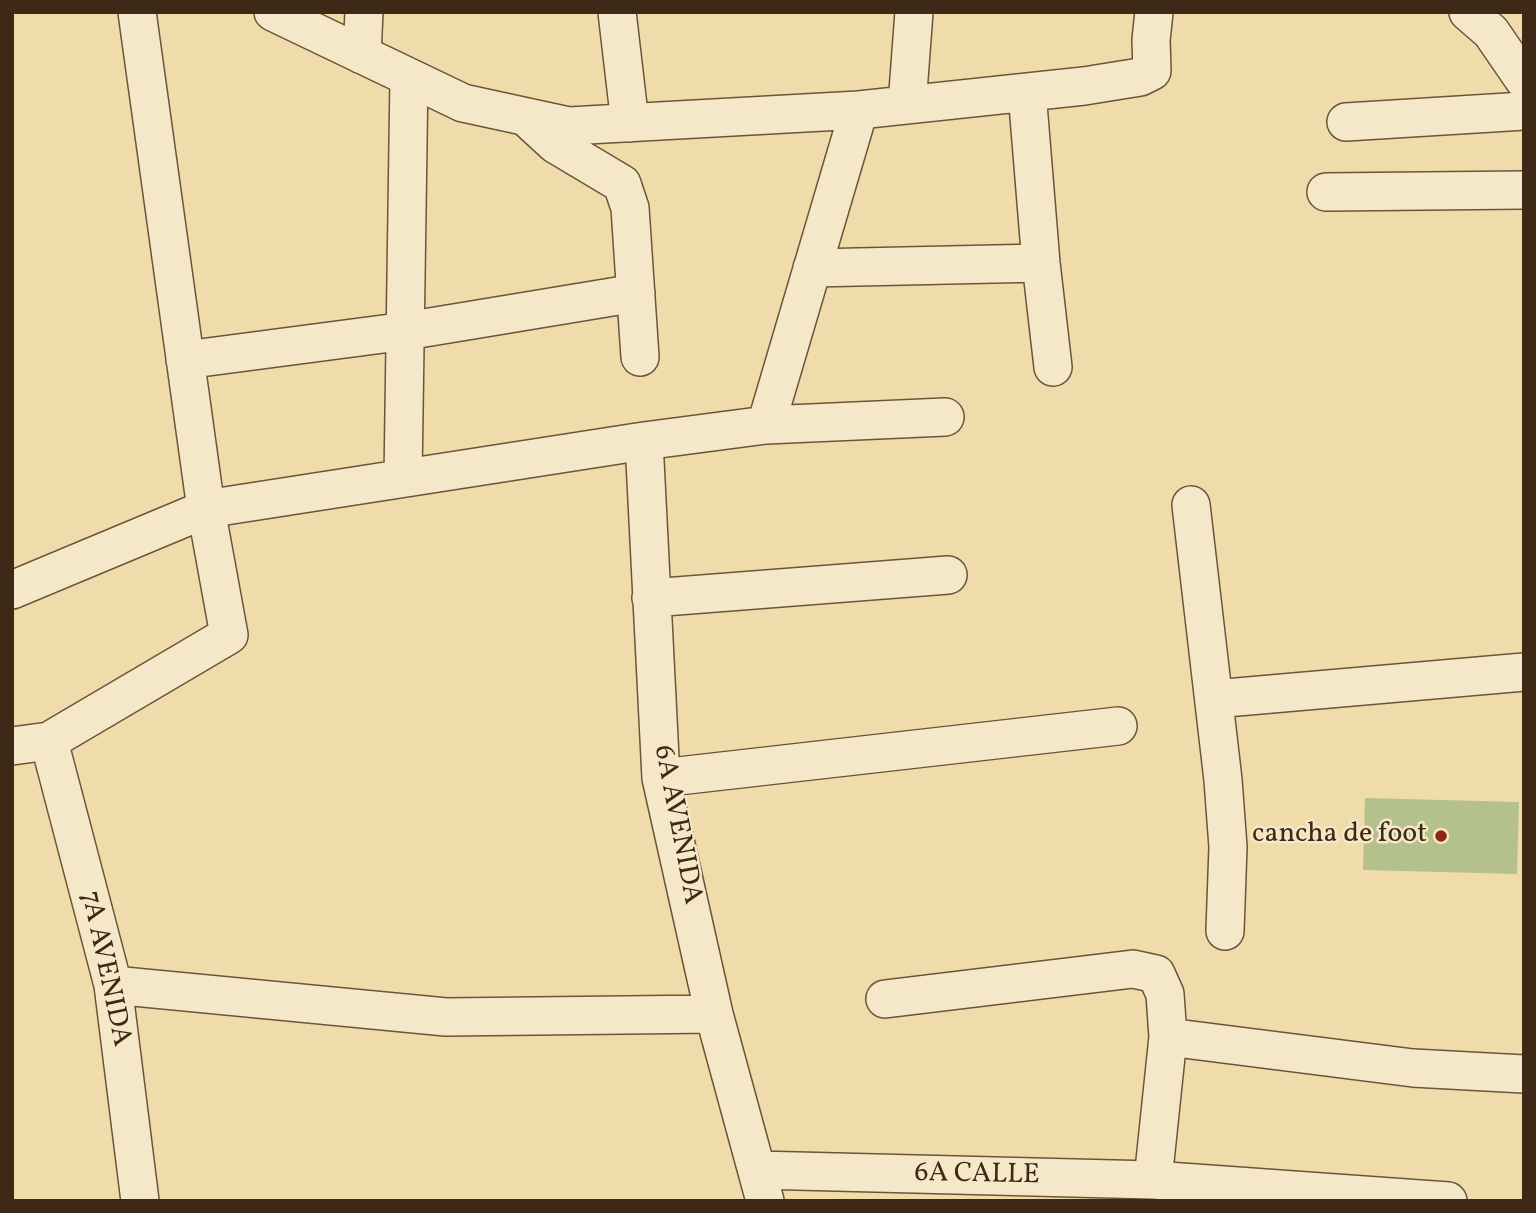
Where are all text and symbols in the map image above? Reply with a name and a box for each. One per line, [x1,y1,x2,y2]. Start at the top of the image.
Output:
street label: 6A AVENIDA [644,743,708,907]
place label: cancha de foot [1252,819,1427,853]
marker: cancha de foot [1433,828,1449,844]
street label: 7A AVENIDA [71,888,137,1050]
street label: 6A CALLE [914,1158,1040,1194]

